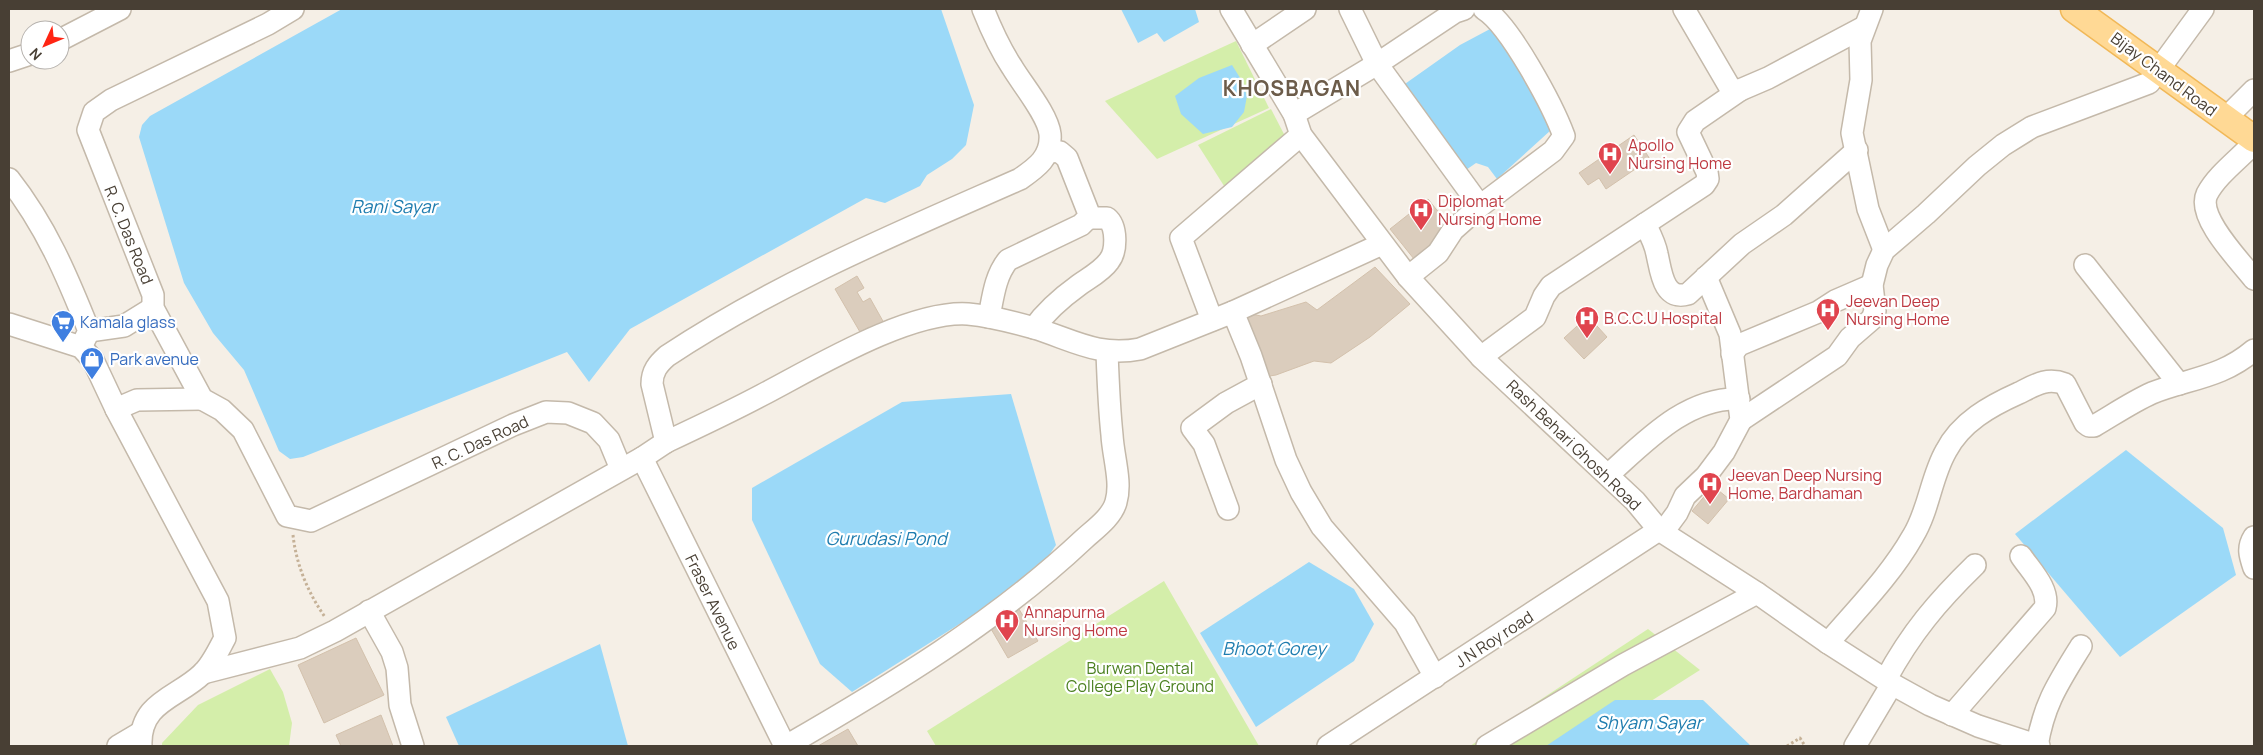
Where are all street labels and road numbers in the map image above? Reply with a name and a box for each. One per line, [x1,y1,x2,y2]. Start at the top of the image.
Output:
street label: Bijay Chand Road [2106,27,2222,121]
street label: R. C. Das Road [99,182,159,288]
street label: Rash Behari Ghosh Road [1502,375,1646,515]
street label: R. C. Das Road [428,410,532,474]
street label: Fraser Avenue [680,550,746,654]
street label: J N Roy road [1451,606,1537,672]

